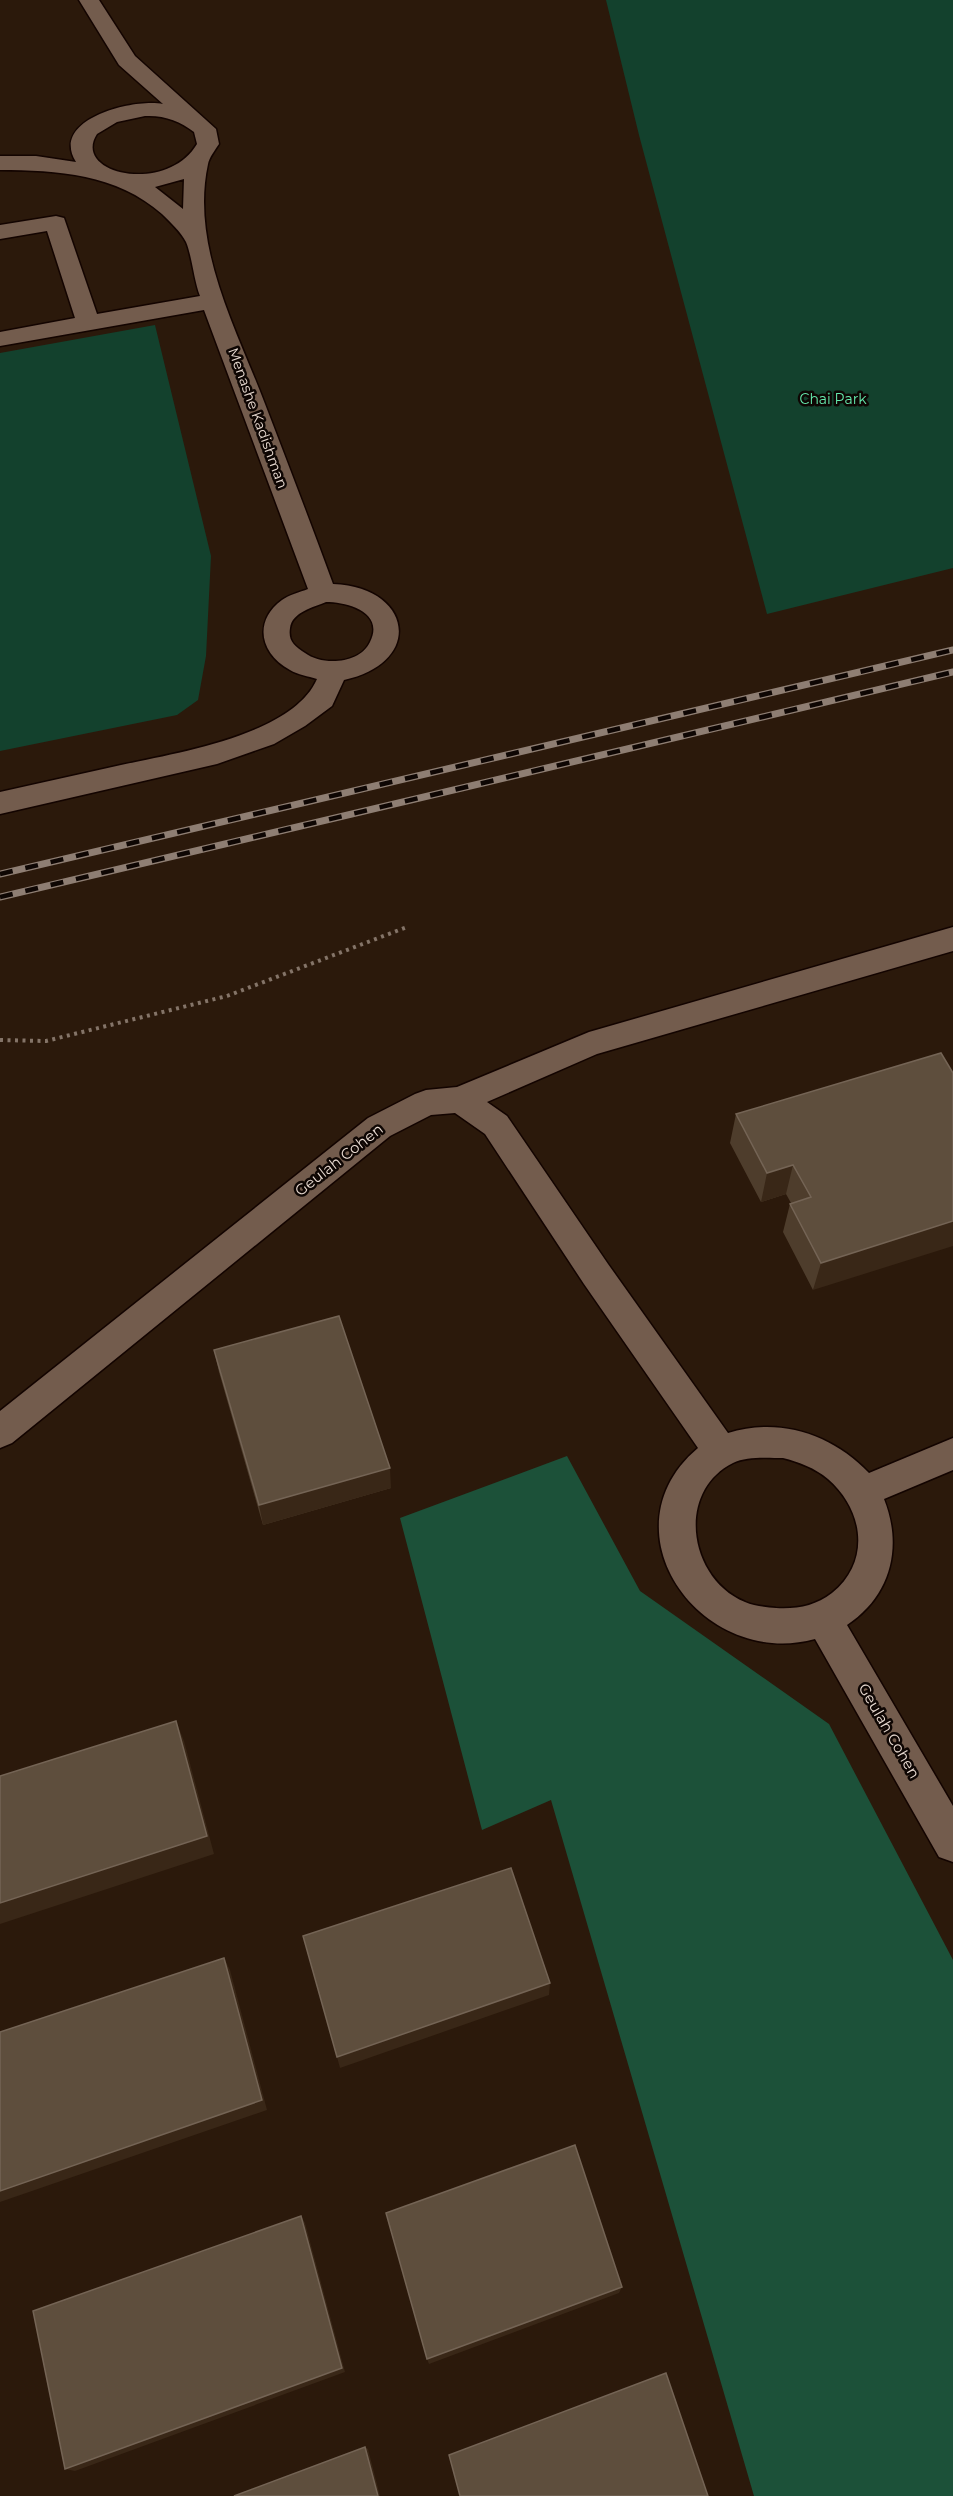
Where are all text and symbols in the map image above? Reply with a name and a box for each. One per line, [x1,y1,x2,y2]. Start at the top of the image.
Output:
street label: Menashe Kadishman [224,345,292,491]
park label: Chai Park [799,390,867,408]
street label: Geulah Cohen [291,1119,387,1200]
street label: Geulah Cohen [855,1680,924,1782]

